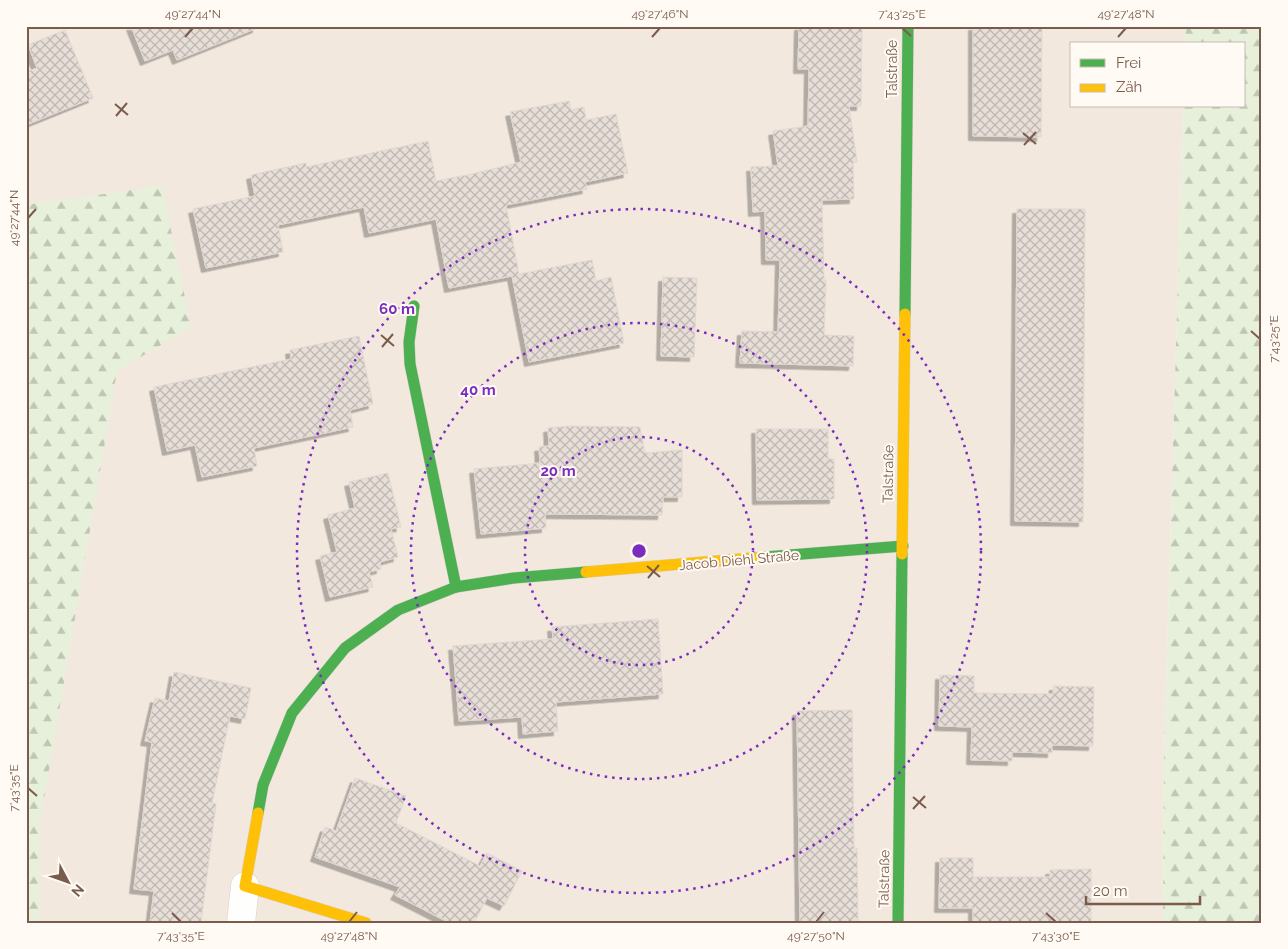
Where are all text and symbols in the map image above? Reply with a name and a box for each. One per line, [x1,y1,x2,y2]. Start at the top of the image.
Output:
text: 49°27'44"N [165,7,221,21]
text: 49°27'46"N [631,7,689,21]
text: 7°43'25"E [878,7,926,21]
text: 49°27'48"N [1098,7,1154,21]
street label: Talstraße [884,40,900,98]
legend [1070,42,1246,108]
text: Frei [1116,54,1141,72]
text: Zäh [1116,78,1142,96]
text: 49°27'44"N [7,190,21,246]
text: 60 m [379,300,415,318]
text: 7°43'25"E [1267,315,1281,363]
text: 40 m [460,381,496,399]
street label: Talstraße [879,445,897,503]
text: 20 m [540,462,576,480]
centre of rings [630,542,648,560]
street label: Jacob Diehl Straße [678,547,800,573]
text: 7°43'35"E [7,764,21,812]
street label: Talstraße [875,850,893,908]
north arrow [42,856,92,906]
scale bar [1086,874,1199,906]
text: N [68,881,87,900]
text: 20 m [1093,882,1128,900]
text: 7°43'35"E [157,929,205,943]
text: 49°27'48"N [321,929,377,943]
text: 49°27'50"N [787,929,845,943]
text: 7°43'30"E [1032,929,1080,943]

